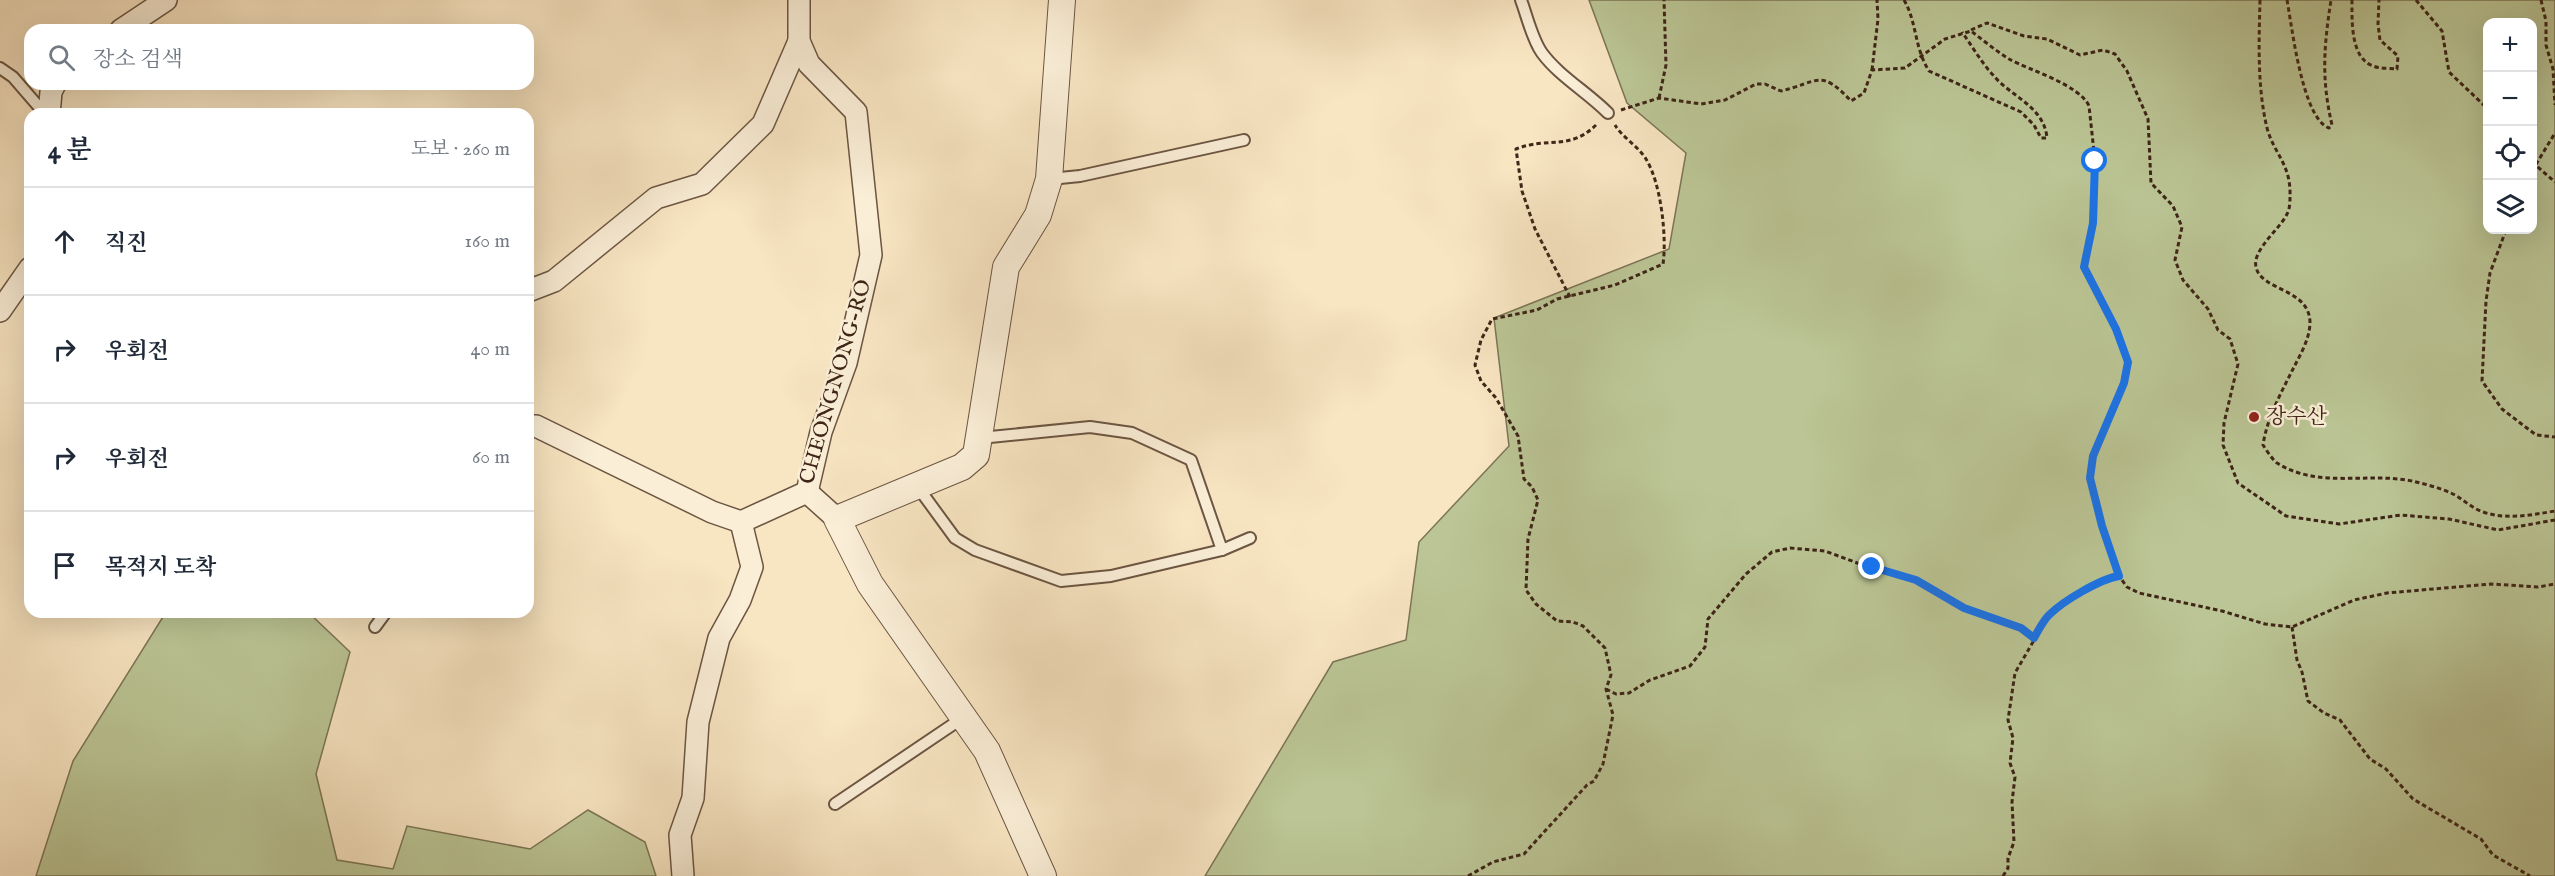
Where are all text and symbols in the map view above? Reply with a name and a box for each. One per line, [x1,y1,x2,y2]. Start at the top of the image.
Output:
map controls [2483,18,2537,234]
button: + [2483,18,2537,72]
search box [24,24,534,90]
icon: search [45,41,78,74]
text: 장소 검색 [93,46,183,74]
button: − [2483,72,2537,126]
button: locate [2483,126,2537,180]
text: 4 분 [48,134,92,167]
text: 도보 · 260 m [411,137,510,162]
route start [2081,147,2107,173]
button: layers [2483,180,2537,234]
icon: ahead [48,225,81,258]
text: 160 m [464,229,510,254]
text: 직진 [105,230,148,258]
street label: CHEONGNONG-RO [794,277,878,487]
icon: right [48,333,81,366]
text: 40 m [471,337,510,362]
text: 우회전 [105,338,169,366]
place label: 장수산 [2266,404,2328,431]
marker: 장수산 [2247,410,2261,424]
icon: right [48,441,81,474]
text: 60 m [472,445,510,470]
text: 우회전 [105,446,169,474]
icon: arrive [48,549,81,582]
route end [1858,553,1884,579]
text: 목적지 도착 [105,554,216,582]

